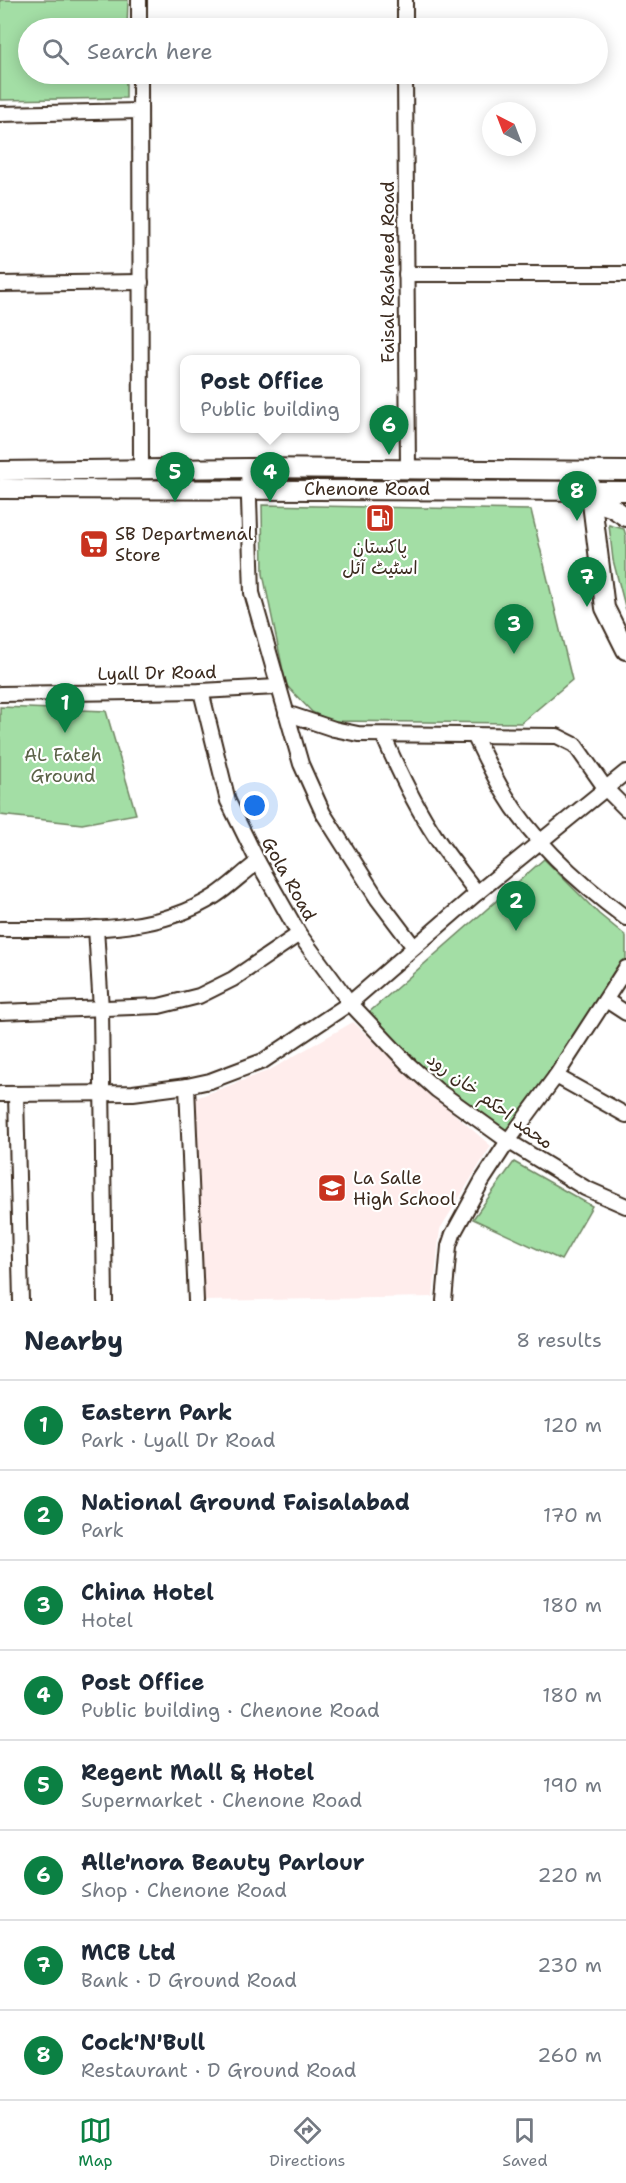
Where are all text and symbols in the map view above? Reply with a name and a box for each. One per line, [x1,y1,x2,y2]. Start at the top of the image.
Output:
search box [18,18,608,84]
icon: search [39,35,72,68]
text: Search here [87,37,213,66]
north arrow [482,102,536,156]
street label: Faisal Rasheed Road [376,181,400,363]
popup [180,355,360,433]
text: Post Office [200,367,324,396]
text: Public building [200,396,340,422]
pin: 6 [370,406,408,455]
pin: 5 [156,452,195,502]
pin: 4 [250,452,290,502]
pin: 8 [558,472,596,521]
street label: Chenone Road [304,477,430,501]
fuel station icon: پاکستان اسٹیٹ آئل [364,502,396,534]
place label: SB Departmenal Store [115,522,254,567]
supermarket icon: SB Departmenal Store [78,528,110,560]
place label: پاکستان اسٹیٹ آئل [342,535,418,580]
pin: 7 [568,558,606,607]
pin: 3 [494,604,534,654]
street label: Lyall Dr Road [97,660,217,686]
pin: 1 [46,684,84,733]
park label: AL Fateh Ground [24,743,102,788]
your location [240,791,269,820]
street label: Gola Road [256,833,322,925]
pin: 2 [496,882,536,931]
street label: محمد احكم خان رود [421,1047,558,1157]
place label: La Salle High School [353,1166,456,1211]
school or university icon: La Salle High School [316,1172,348,1204]
text: Nearby [24,1323,123,1358]
text: 8 results [516,1327,602,1353]
text: Eastern Park [81,1398,232,1427]
text: 1 [39,1412,48,1438]
text: 120 m [543,1412,602,1438]
text: Park · Lyall Dr Road [81,1427,275,1453]
text: National Ground Faisalabad [81,1488,410,1517]
text: 2 [37,1502,51,1528]
text: 170 m [543,1502,602,1528]
text: Park [81,1517,124,1543]
text: China Hotel [81,1578,214,1607]
text: 3 [37,1592,51,1618]
text: 180 m [542,1592,602,1618]
text: Hotel [81,1607,133,1633]
text: Post Office [81,1668,204,1697]
text: 4 [37,1682,51,1708]
text: 180 m [542,1682,602,1708]
text: Public building · Chenone Road [81,1697,380,1723]
text: Regent Mall & Hotel [81,1758,314,1787]
text: 5 [37,1772,50,1798]
text: 190 m [543,1772,602,1798]
text: Supermarket · Chenone Road [81,1787,362,1813]
text: Alle'nora Beauty Parlour [81,1848,365,1877]
text: 6 [37,1862,51,1888]
text: 220 m [538,1862,602,1888]
text: Shop · Chenone Road [81,1877,287,1903]
text: MCB Ltd [81,1938,176,1967]
text: 7 [37,1952,51,1978]
text: 230 m [537,1952,602,1978]
text: Bank · D Ground Road [81,1967,297,1993]
text: Cock'N'Bull [81,2028,205,2057]
text: 8 [37,2042,51,2068]
text: 260 m [537,2042,602,2068]
text: Restaurant · D Ground Road [81,2057,356,2083]
tab: Map [78,2114,113,2171]
tab: Directions [269,2114,346,2171]
tab: Saved [502,2114,548,2171]

